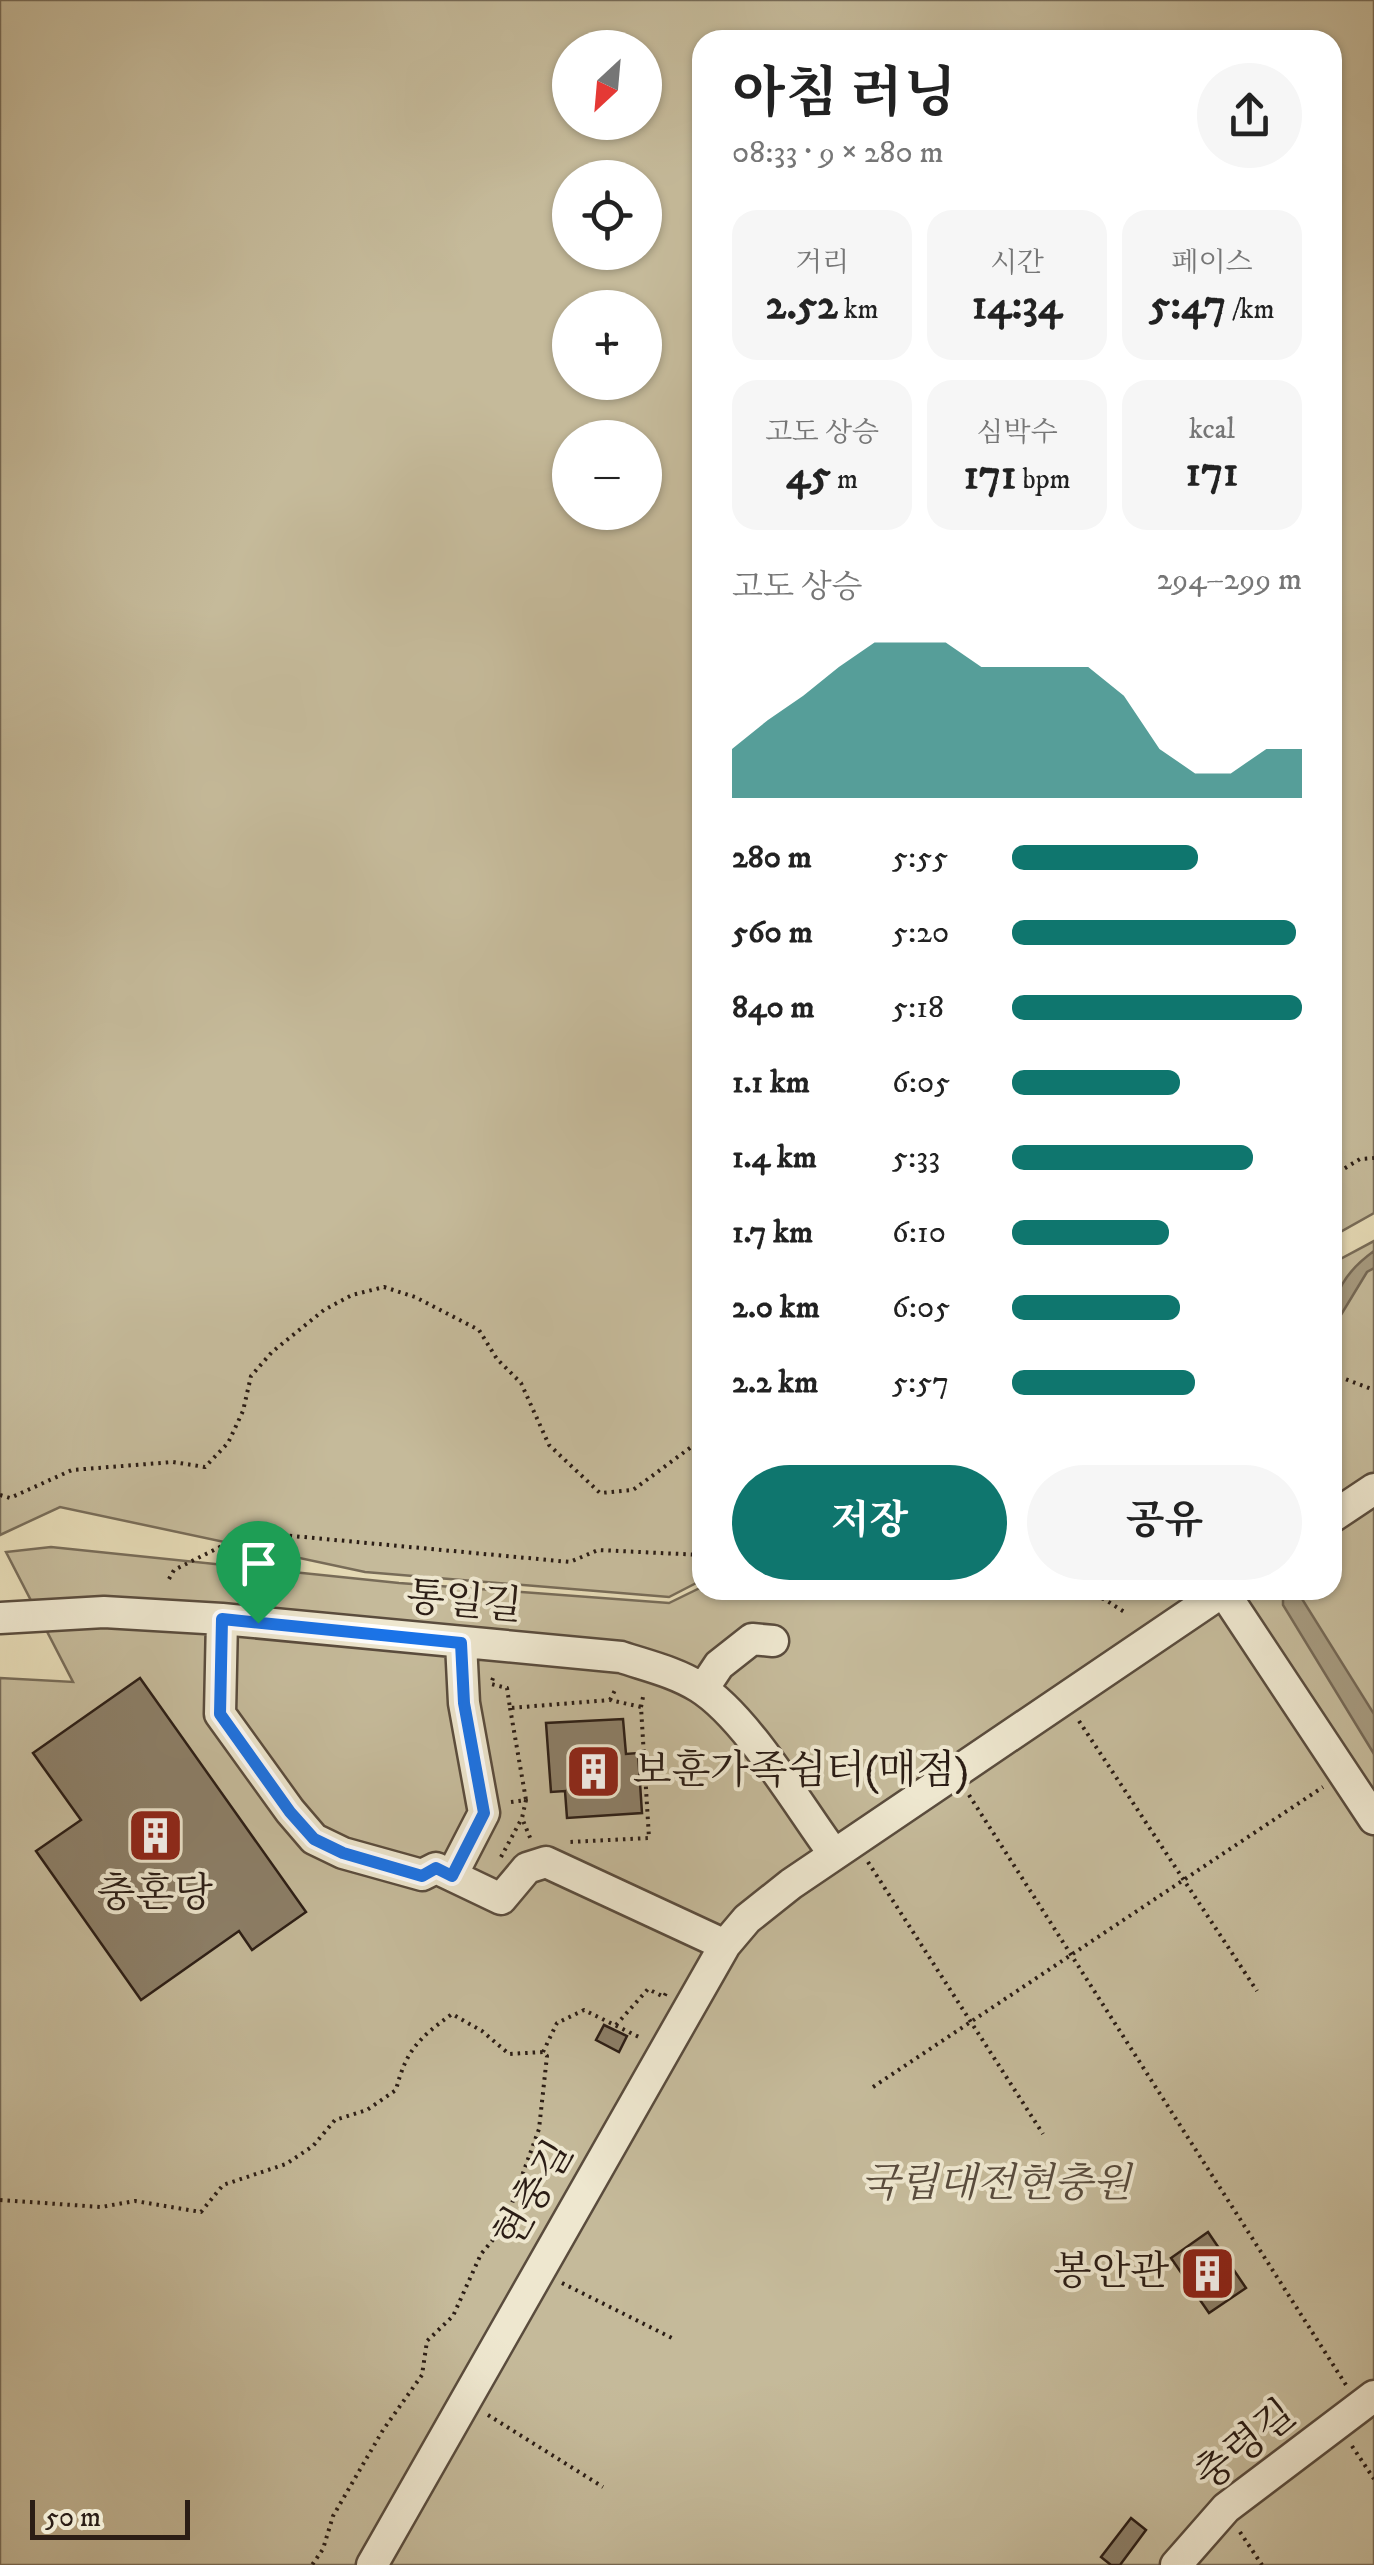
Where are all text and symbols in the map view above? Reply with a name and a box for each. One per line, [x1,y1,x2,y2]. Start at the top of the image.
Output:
north arrow [552,30,662,140]
map controls [552,30,662,530]
text: 아침 러닝 [732,61,956,130]
button: share [1197,63,1302,168]
text: 08:33 · 9 × 280 m [732,133,944,173]
button: locate [552,160,662,270]
text: 거리 [795,245,849,280]
text: 시간 [990,245,1044,280]
text: 페이스 [1171,245,1253,280]
text: 2.52 [765,280,838,332]
text: 14:34 [972,280,1062,332]
text: 5:47 [1149,280,1226,332]
button: + [552,290,662,400]
text: km [838,292,879,327]
text: /km [1226,292,1275,327]
text: kcal [1189,412,1235,447]
text: 고도 상승 [765,415,879,450]
text: 심박수 [976,415,1058,450]
button: − [552,420,662,530]
text: 171 [1186,447,1238,499]
text: 45 [786,450,831,502]
text: 171 [963,450,1016,502]
text: m [831,462,858,497]
text: bpm [1016,462,1071,497]
text: 294–299 m [1156,560,1302,600]
text: 고도 상승 [732,568,863,608]
text: 280 m [732,838,812,878]
text: 5:55 [892,838,948,878]
text: 560 m [732,913,813,953]
text: 5:20 [892,913,949,953]
text: 840 m [732,988,815,1028]
text: 5:18 [892,988,944,1028]
text: 1.1 km [732,1063,810,1103]
text: 6:05 [892,1063,950,1103]
text: 1.4 km [732,1138,817,1178]
text: 5:33 [892,1138,940,1178]
text: 1.7 km [732,1213,813,1253]
text: 6:10 [892,1213,946,1253]
text: 2.0 km [732,1288,820,1328]
text: 6:05 [892,1288,950,1328]
text: 2.2 km [732,1363,818,1403]
text: 5:57 [892,1363,949,1403]
button: 저장 [732,1465,1007,1580]
button: 공유 [1027,1465,1302,1580]
pin [216,1521,301,1624]
icon: arrive [231,1536,286,1591]
street label: 통일길 [404,1573,524,1633]
building icon: 보훈가족쉼터(매점) [564,1742,624,1802]
place label: 보훈가족쉼터(매점) [633,1747,969,1797]
building icon: 충혼당 [125,1806,185,1866]
place label: 충혼당 [97,1870,213,1920]
street label: 현충길 [484,2132,586,2258]
park label: 국립대전현충원 [861,2160,1134,2210]
building icon: 봉안관 [1178,2243,1238,2303]
place label: 봉안관 [1053,2248,1169,2298]
street label: 충령길 [1185,2390,1307,2502]
scale bar [30,2495,190,2540]
text: 50 m [45,2500,101,2535]

